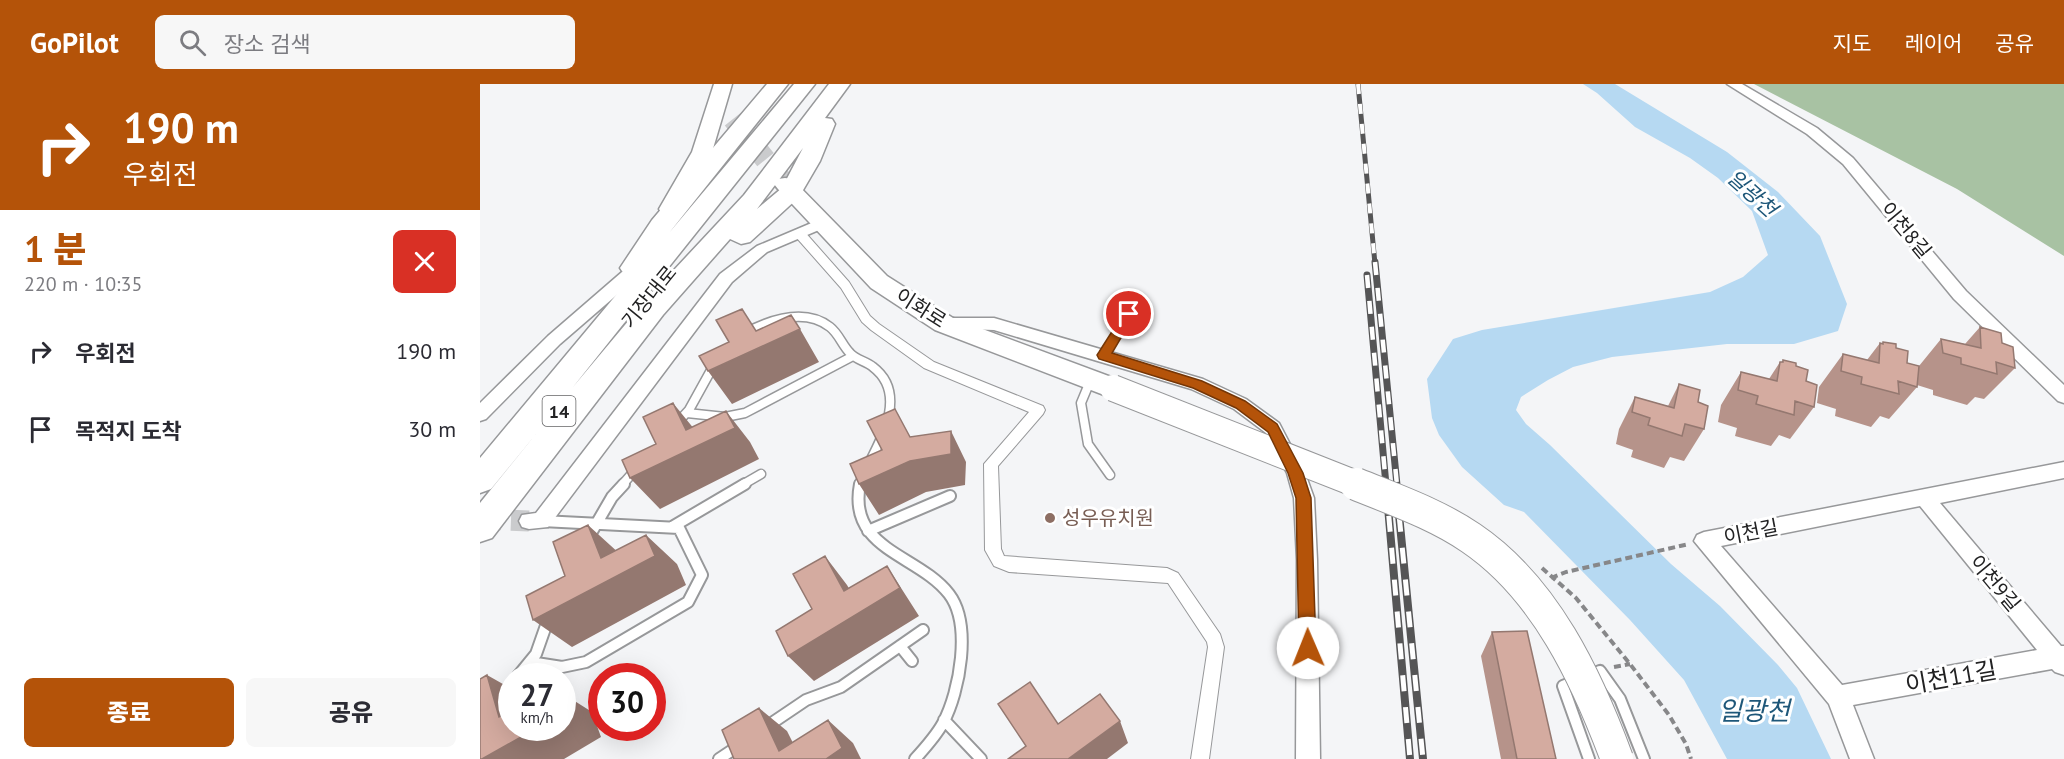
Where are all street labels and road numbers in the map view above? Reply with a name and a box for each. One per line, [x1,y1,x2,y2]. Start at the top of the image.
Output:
street label: 이천8길 [1875,196,1937,264]
street label: 기장대로 [616,260,682,334]
street label: 이화로 [891,282,951,334]
road number: 14 [542,396,576,426]
street label: 이천길 [1721,514,1781,550]
street label: 이천9길 [1964,549,2026,617]
street label: 이천11길 [1903,654,1999,700]

